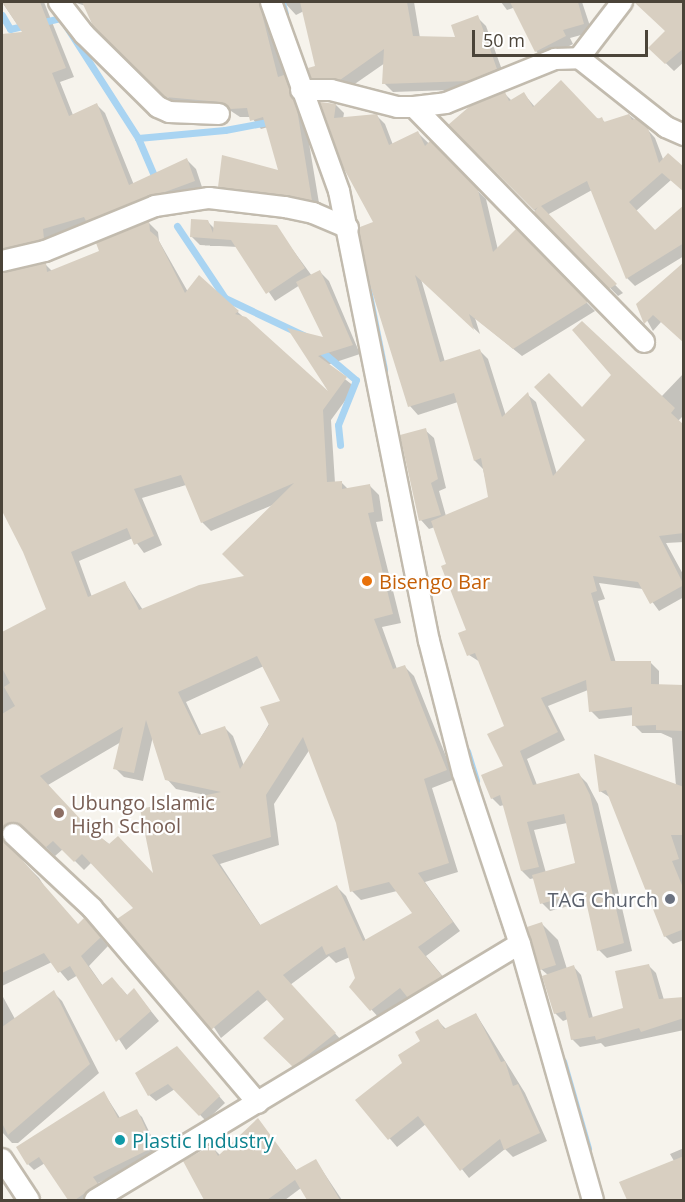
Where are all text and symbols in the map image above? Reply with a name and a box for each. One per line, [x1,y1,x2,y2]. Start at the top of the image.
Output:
scale bar [475,18,650,56]
text: 50 m [483,28,525,52]
place label: Bisengo Bar [379,569,490,593]
marker: Bisengo Bar [360,574,374,588]
place label: Ubungo Islamic High School [71,790,215,837]
marker: Ubungo Islamic High School [52,806,66,820]
place label: TAG Church [547,887,658,911]
marker: TAG Church [663,892,677,906]
place label: Plastic Industry [132,1128,274,1152]
marker: Plastic Industry [113,1133,127,1147]

